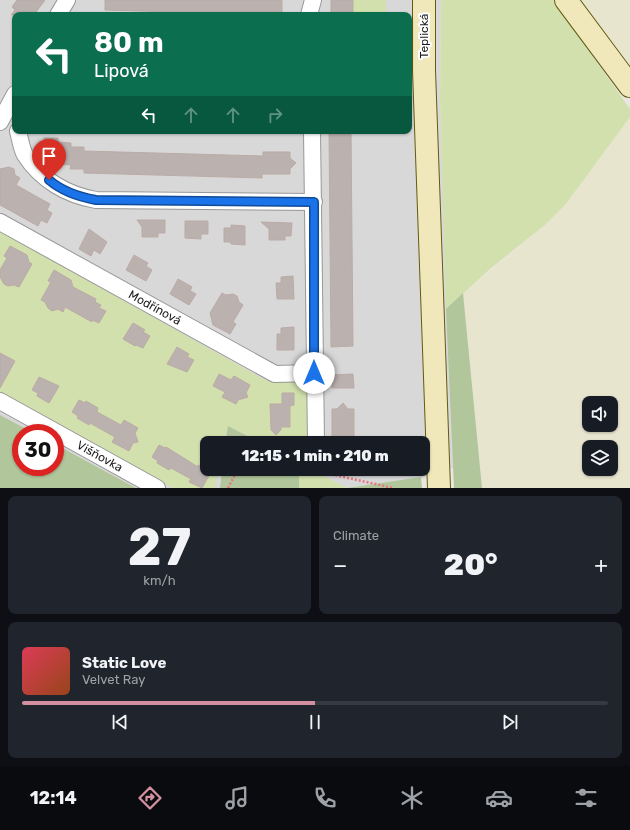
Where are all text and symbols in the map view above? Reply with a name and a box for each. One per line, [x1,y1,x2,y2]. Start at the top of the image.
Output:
street label: Teplická [417,14,431,58]
text: 80 m [94,26,164,59]
icon: left [28,28,80,80]
text: Lipová [94,60,149,82]
icon: left [138,104,160,126]
icon: ahead [180,104,202,126]
icon: ahead [222,104,244,126]
icon: right [264,104,286,126]
pin [32,139,66,180]
icon: arrive [38,145,60,167]
street label: Modřínová [126,287,184,328]
position arrow [293,352,335,394]
map controls [582,396,618,476]
button: sound [582,396,618,432]
speed limit sign: 30 [12,424,64,476]
street label: Višňovka [74,438,125,475]
button: layers [582,440,618,476]
text: 12:15 · 1 min · 210 m [241,447,389,465]
text: 27 [128,516,191,578]
text: Climate [333,528,379,543]
text: 20° [444,547,498,583]
text: − [333,552,347,579]
text: + [594,552,608,579]
text: km/h [143,573,176,588]
text: Static Love [82,654,166,672]
text: Velvet Ray [82,672,145,687]
icon: previous [109,711,131,733]
icon: pause [304,711,326,733]
icon: next [499,711,521,733]
icon: directions [136,784,164,812]
icon: music [223,784,251,812]
icon: phone [311,784,339,812]
icon: climate [398,784,426,812]
icon: car [485,784,513,812]
icon: filters [572,784,600,812]
text: 12:14 [30,787,77,809]

